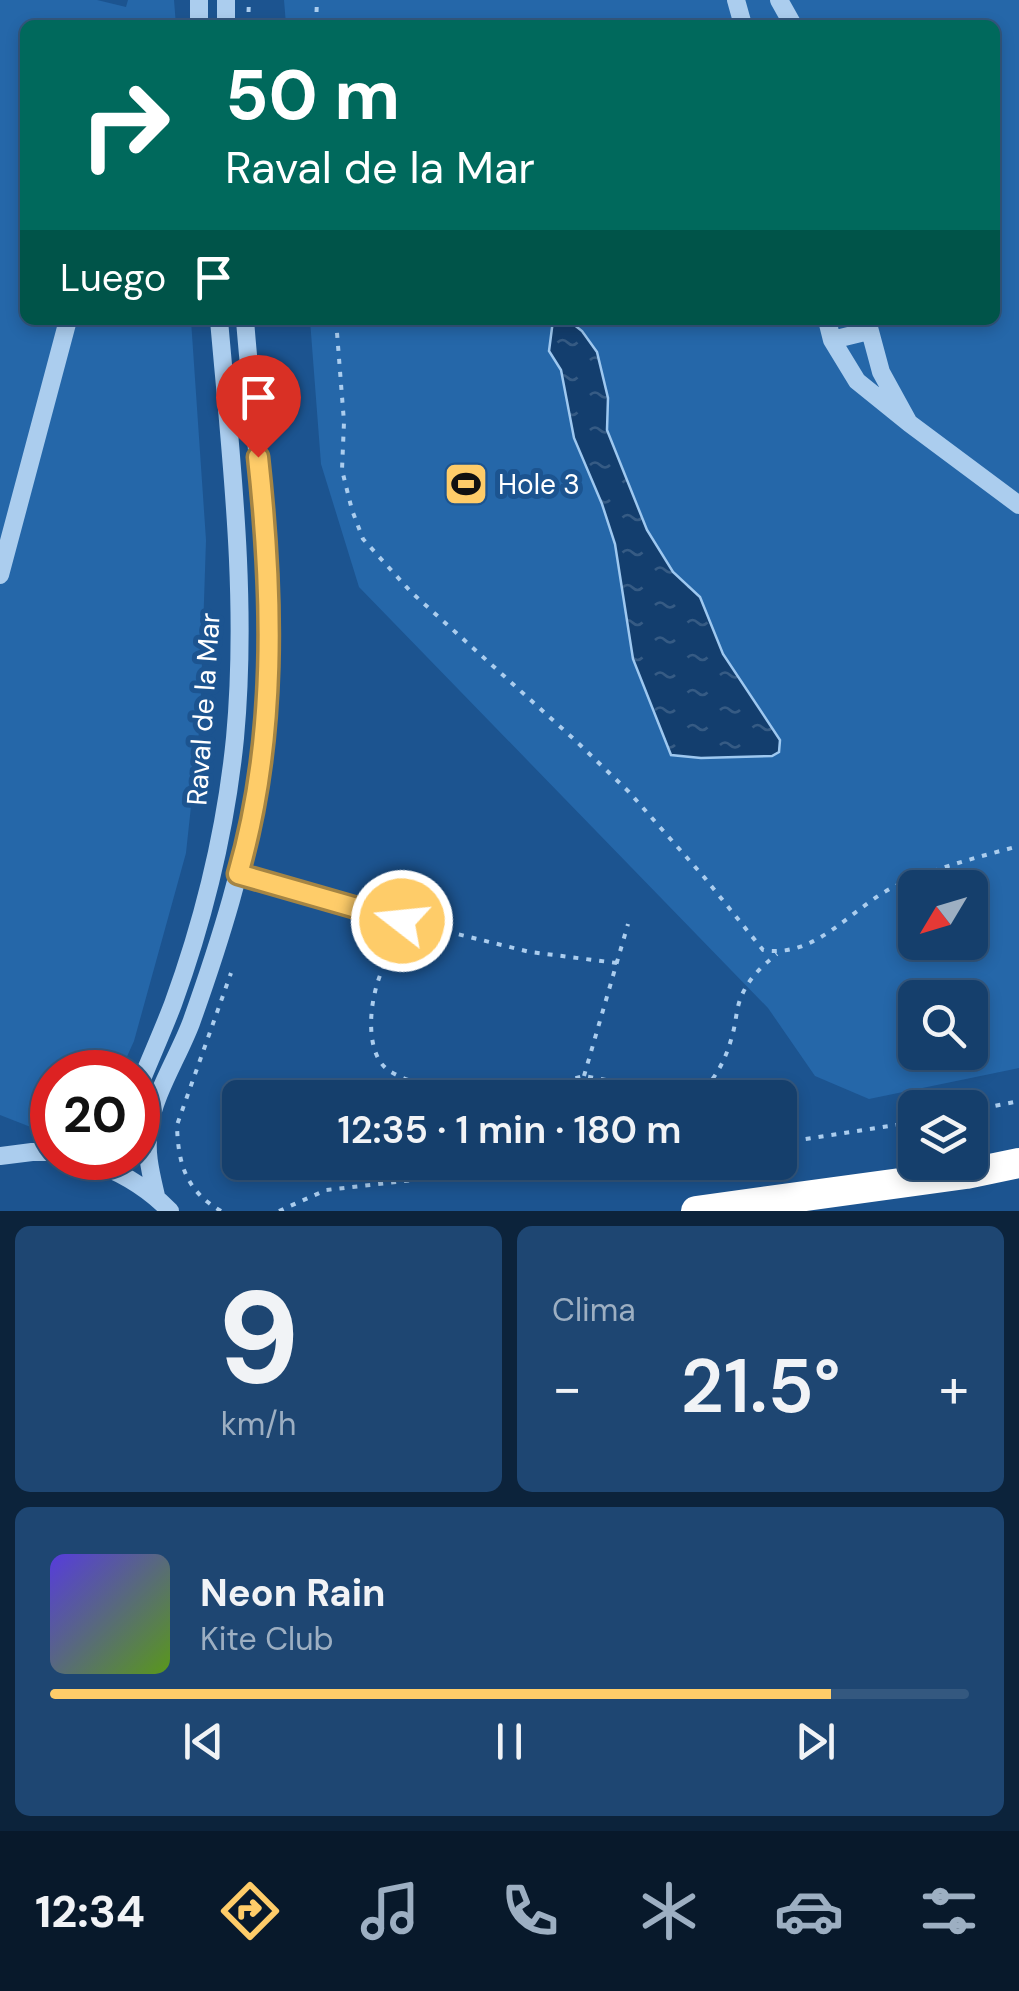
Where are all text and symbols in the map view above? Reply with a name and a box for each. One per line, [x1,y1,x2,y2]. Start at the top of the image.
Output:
text: 50 m [225,50,400,141]
icon: right [60,60,190,190]
text: Raval de la Mar [225,138,535,197]
icon: arrive [186,250,241,305]
text: Luego [60,253,166,303]
pin [216,355,301,458]
icon: arrive [231,370,286,425]
sports icon: Hole 3 [443,461,489,507]
place label: Hole 3 [498,466,580,503]
street label: Raval de la Mar [178,612,229,807]
position arrow [350,869,454,973]
north arrow [898,870,988,960]
map controls [898,870,988,1180]
button: search [898,980,988,1070]
speed limit sign: 20 [30,1050,160,1180]
button: layers [898,1090,988,1180]
text: 12:35 · 1 min · 180 m [337,1105,682,1155]
text: 9 [217,1253,300,1422]
text: Clima [552,1289,636,1331]
text: 21.5° [680,1338,841,1435]
text: − [552,1352,582,1424]
text: + [939,1352,969,1424]
text: km/h [221,1403,296,1445]
text: Neon Rain [200,1568,385,1618]
text: Kite Club [200,1618,334,1660]
icon: previous [176,1714,231,1769]
icon: pause [482,1714,537,1769]
icon: next [788,1714,843,1769]
icon: directions [215,1876,285,1946]
icon: music [355,1876,425,1946]
icon: phone [495,1876,565,1946]
icon: climate [634,1876,704,1946]
icon: car [774,1876,844,1946]
icon: filters [914,1876,984,1946]
text: 12:34 [35,1882,145,1941]

